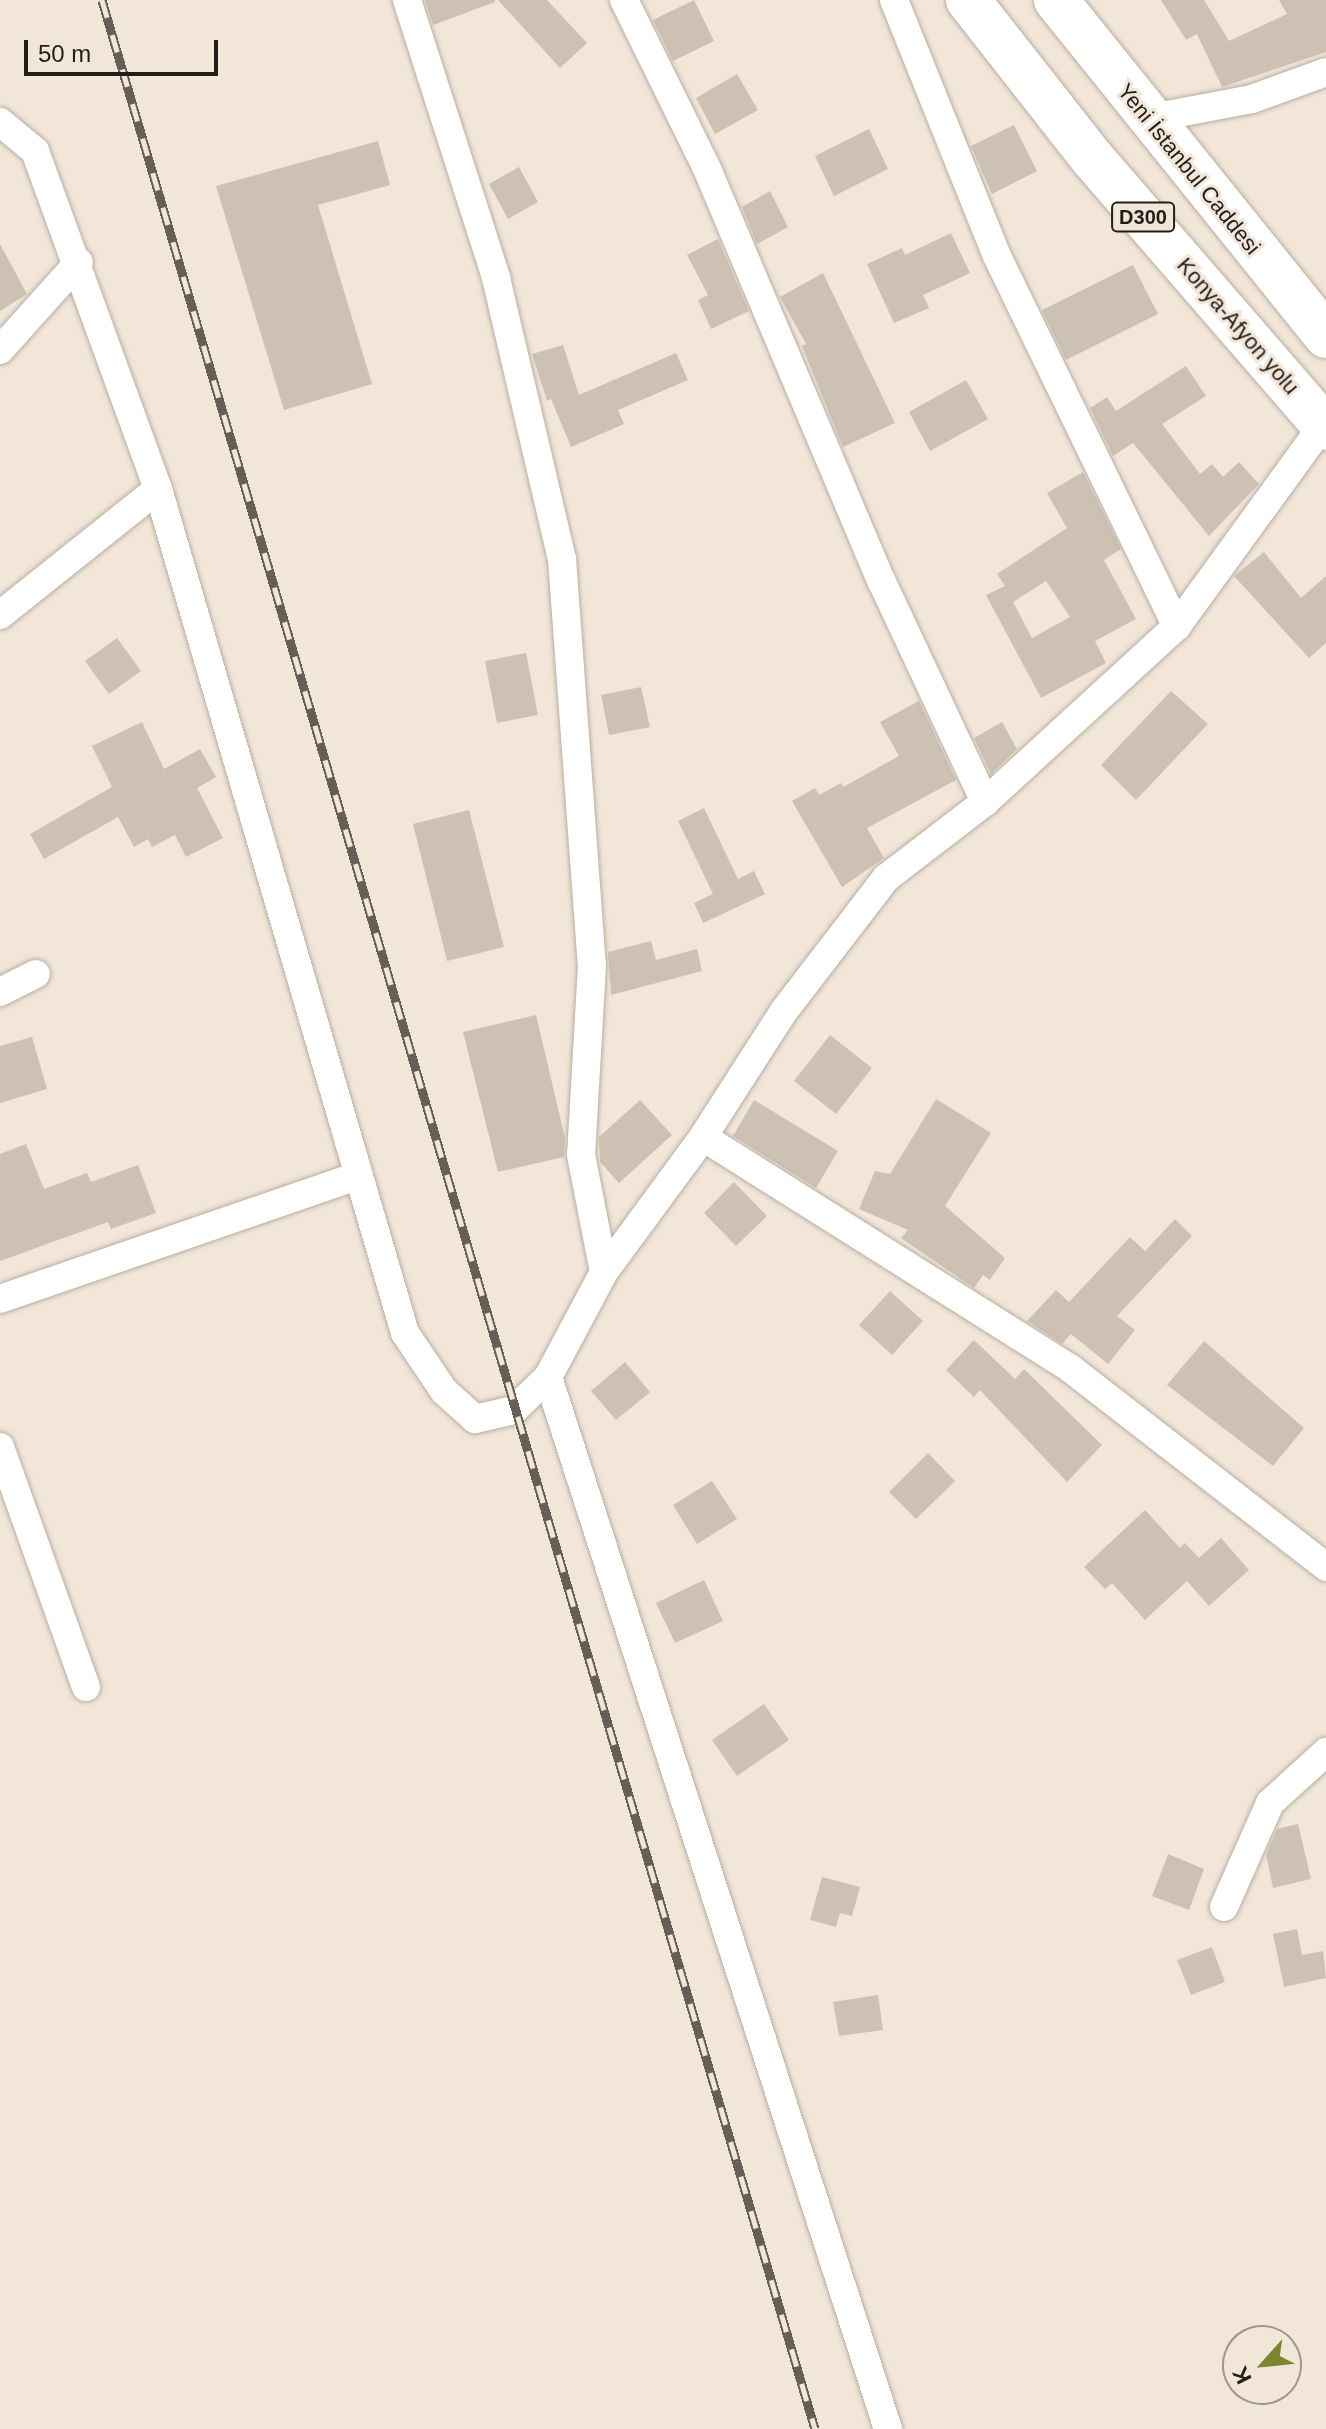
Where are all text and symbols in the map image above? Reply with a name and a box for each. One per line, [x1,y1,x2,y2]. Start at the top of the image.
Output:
scale bar [28,24,222,74]
text: 50 m [38,40,91,67]
street label: Yeni İstanbul Caddesi [1112,78,1266,260]
road number: D300 [1111,201,1175,233]
street label: Konya-Afyon yolu [1171,252,1305,400]
north arrow [1222,2325,1302,2405]
text: K [1227,2362,1257,2388]

